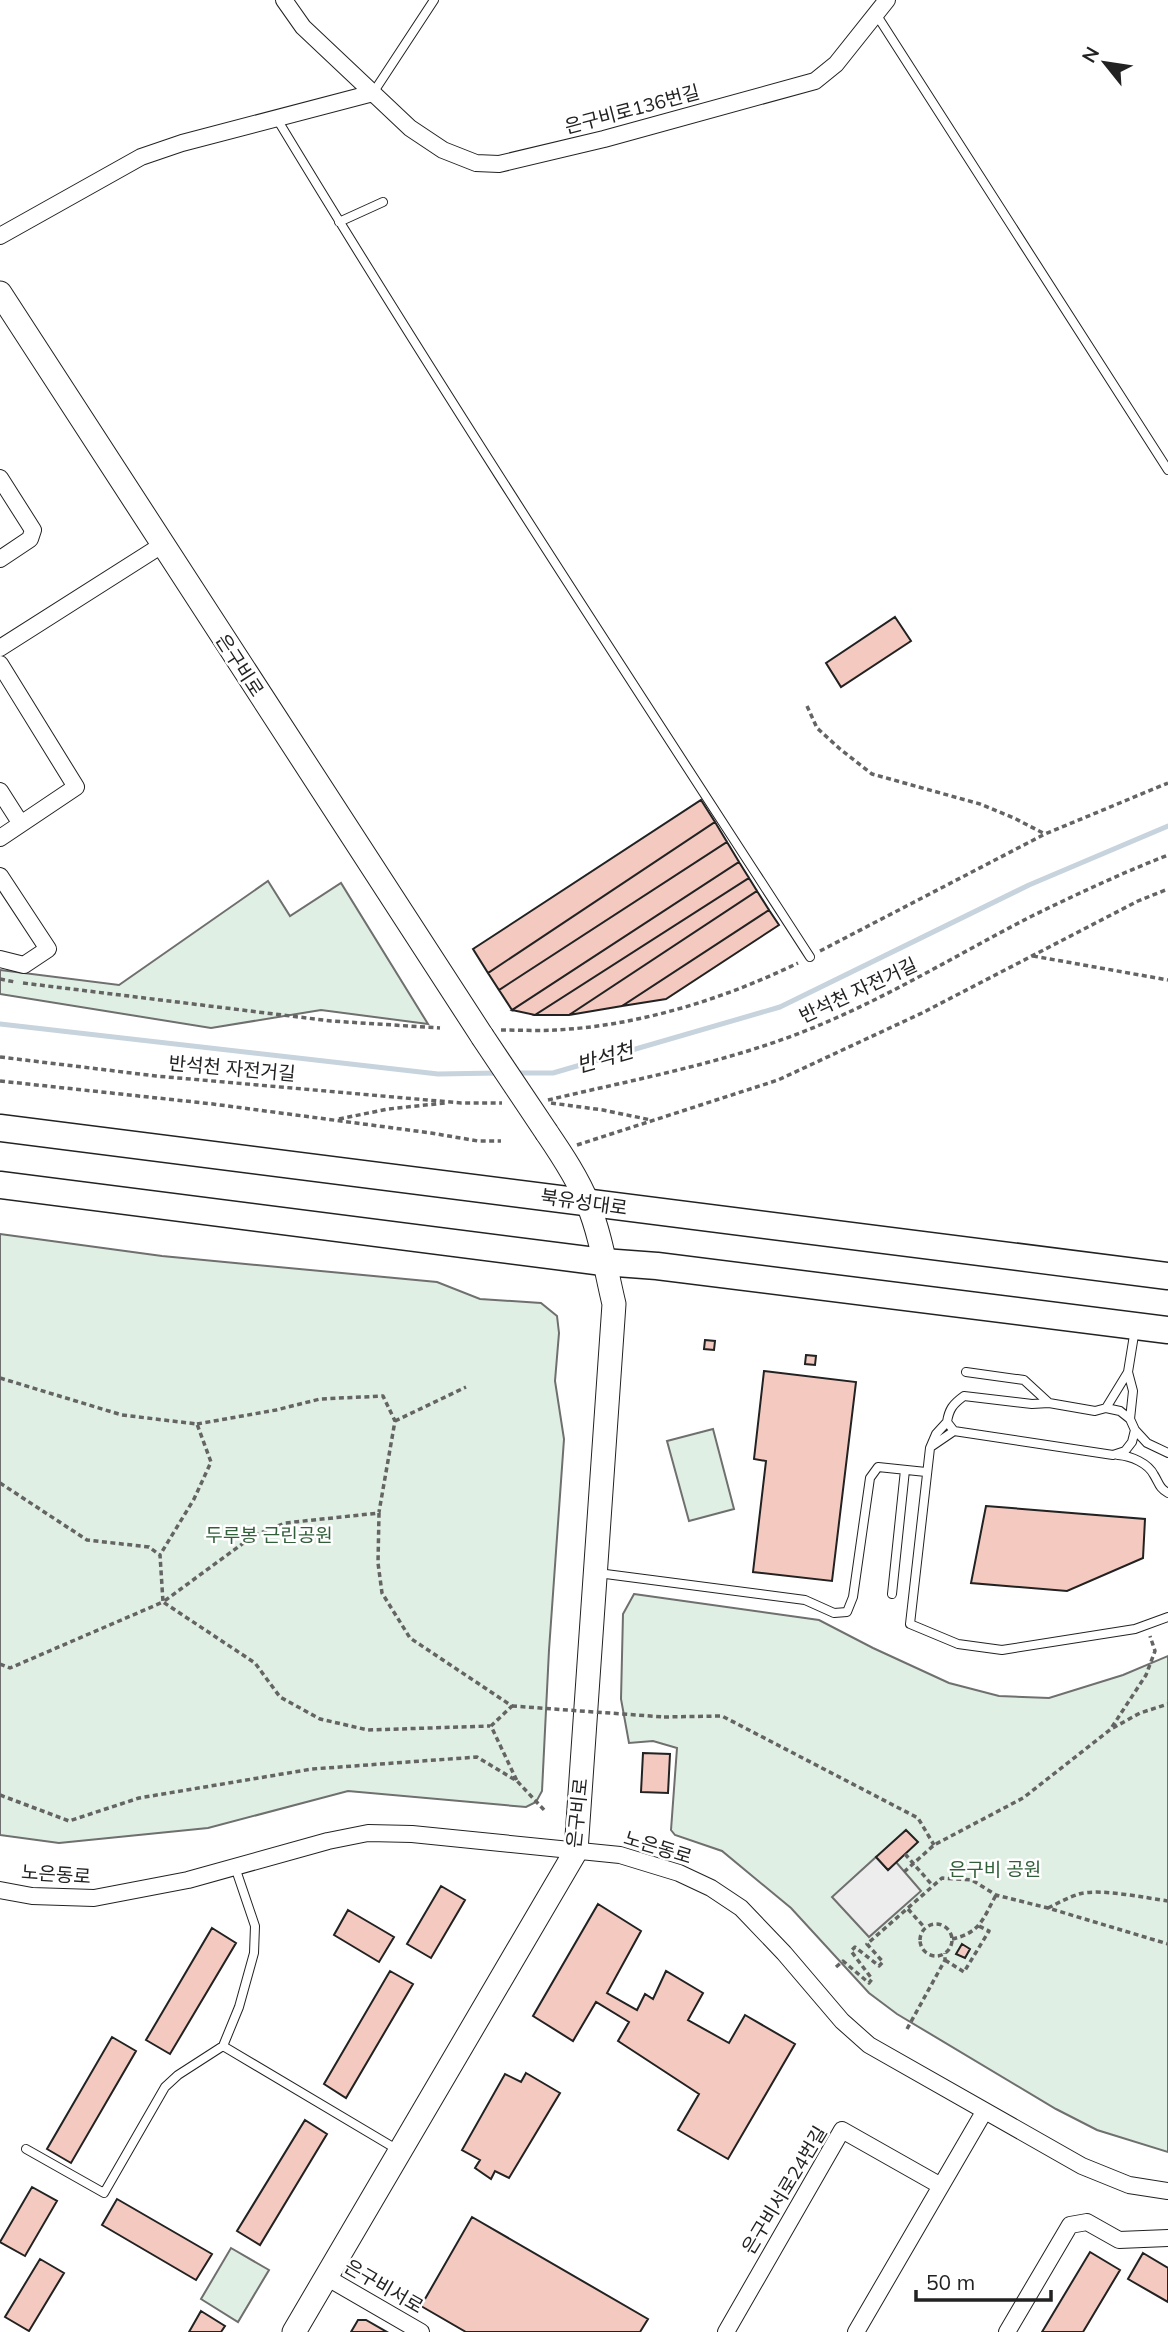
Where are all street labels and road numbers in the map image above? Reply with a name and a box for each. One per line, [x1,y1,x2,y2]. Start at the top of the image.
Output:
street label: 은구비로136번길 [562,79,702,139]
street label: 은구비로 [211,629,269,701]
street label: 반석천 자전거길 [795,952,921,1028]
street label: 반석천 자전거길 [168,1050,296,1086]
street label: 북유성대로 [539,1184,629,1220]
street label: 은구비로 [561,1777,593,1849]
street label: 노은동로 [621,1825,695,1869]
street label: 노은동로 [20,1860,92,1888]
street label: 은구비서로24번길 [736,2122,832,2258]
street label: 은구비서로 [340,2254,428,2318]

